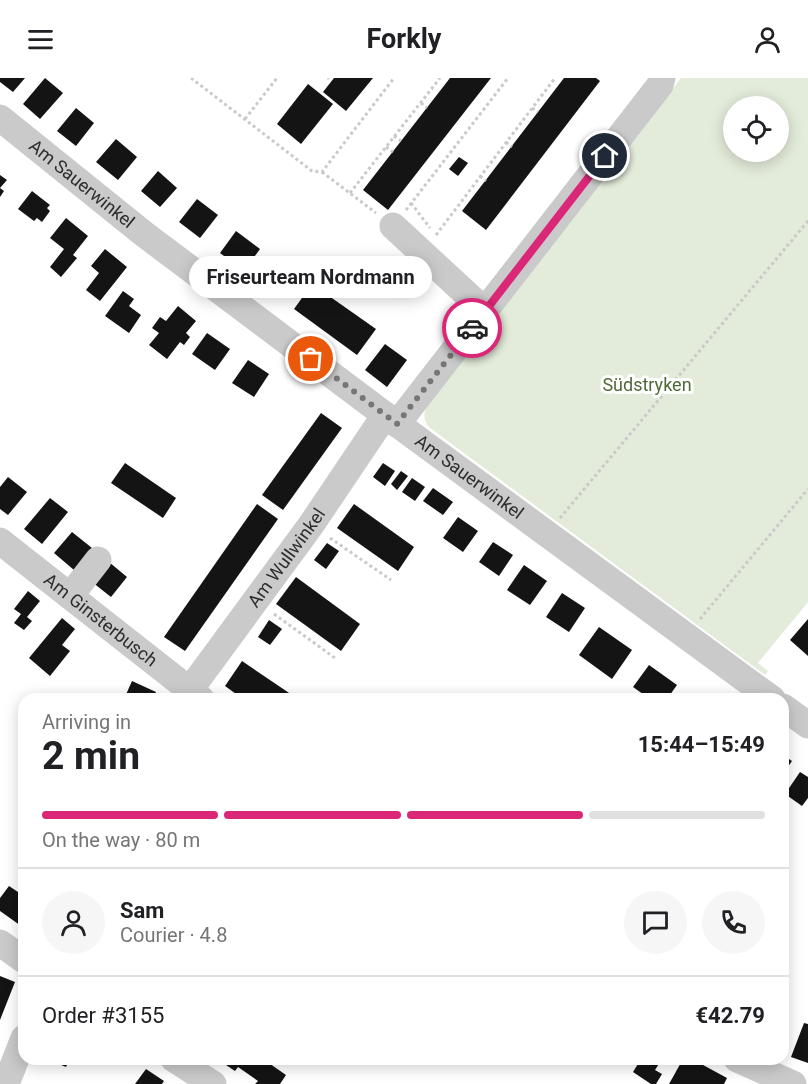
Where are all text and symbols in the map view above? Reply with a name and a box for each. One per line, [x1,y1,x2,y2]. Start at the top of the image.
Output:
icon: menu [24,23,57,56]
text: Forkly [367,23,441,55]
icon: person [751,23,784,56]
map controls [723,96,789,162]
button: locate [723,96,789,162]
pin [579,130,630,181]
street label: Am Sauerwinkel [25,135,139,232]
icon: home [588,139,621,172]
callout: Friseurteam Nordmann [190,257,433,299]
text: Friseurteam Nordmann [206,265,415,289]
courier [442,298,502,358]
icon: car [456,312,489,345]
pin [285,333,336,384]
icon: bag [294,342,327,375]
park label: Südstryken [602,374,692,395]
street label: Am Sauerwinkel [411,430,528,523]
street label: Am Wullwinkel [243,504,329,611]
street label: Am Ginsterbusch [40,569,162,671]
text: Arriving in [42,710,131,734]
text: 15:44–15:49 [638,732,765,757]
text: 2 min [42,733,140,779]
text: On the way · 80 m [42,828,200,852]
button: person [42,891,105,954]
button: chat [624,891,687,954]
button: phone [702,891,765,954]
text: Sam [120,898,164,923]
text: Courier · 4.8 [120,923,227,947]
text: Order #3155 [42,1003,164,1028]
text: €42.79 [696,1003,765,1028]

